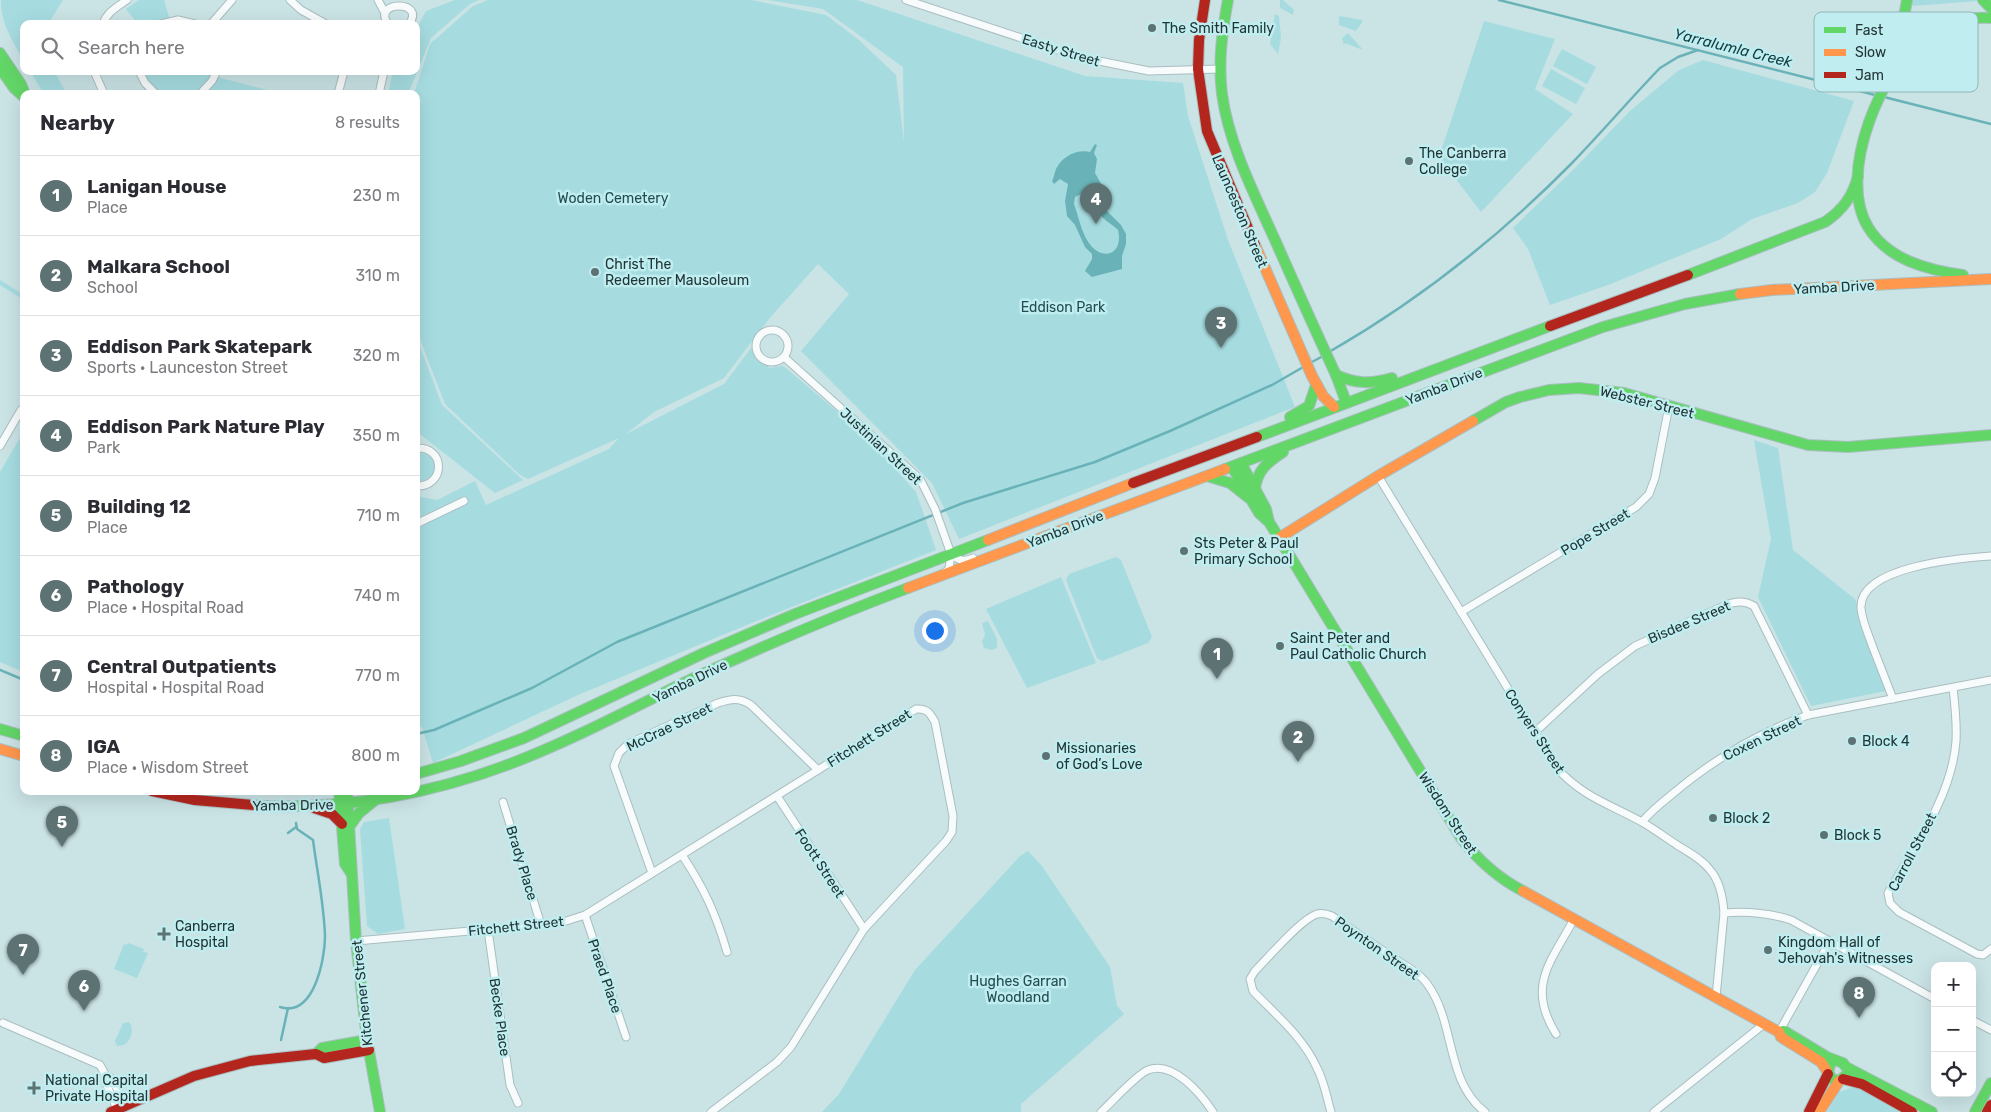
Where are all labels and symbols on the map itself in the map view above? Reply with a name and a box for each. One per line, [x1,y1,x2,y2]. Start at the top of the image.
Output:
legend [1814,12,1978,92]
place label: The Smith Family [1162,20,1274,37]
marker: The Smith Family [1146,22,1158,34]
text: Fast [1855,22,1884,39]
water label: Yarralumla Creek [1672,25,1794,71]
street label: Easty Street [1020,31,1102,70]
text: Slow [1855,44,1886,61]
text: Jam [1855,67,1884,84]
place label: The Canberra College [1419,145,1507,178]
street label: Launceston Street [1208,152,1271,271]
marker: The Canberra College [1403,155,1415,167]
pin: 4 [1080,183,1112,224]
park label: Woden Cemetery [558,190,669,207]
place label: Christ The Redeemer Mausoleum [605,256,749,289]
marker: Christ The Redeemer Mausoleum [589,266,601,278]
street label: Yamba Drive [1793,277,1875,298]
park label: Eddison Park [1021,299,1106,316]
pin: 3 [1205,307,1237,348]
street label: Yamba Drive [1403,364,1485,409]
street label: Webster Street [1598,383,1696,423]
street label: Justinian Street [836,404,925,489]
street label: Pope Street [1558,505,1633,560]
street label: Yamba Drive [1024,507,1106,552]
place label: Sts Peter & Paul Primary School [1194,535,1299,568]
marker: Sts Peter & Paul Primary School [1178,545,1190,557]
street label: Bisdee Street [1645,597,1733,647]
your location [922,618,948,644]
place label: Saint Peter and Paul Catholic Church [1290,630,1427,663]
pin: 1 [1201,638,1233,679]
marker: Saint Peter and Paul Catholic Church [1274,640,1286,652]
street label: Yamba Drive [650,656,730,707]
street label: Conyers Street [1501,686,1568,777]
street label: McCrae Street [624,699,715,755]
street label: Fitchett Street [824,706,915,771]
street label: Coxen Street [1720,712,1804,765]
pin: 2 [1282,721,1314,762]
place label: Block 4 [1862,733,1910,750]
marker: Block 4 [1846,735,1858,747]
place label: Missionaries of God’s Love [1056,740,1143,773]
marker: Missionaries of God’s Love [1040,750,1052,762]
street label: Wisdom Street [1415,769,1481,858]
street label: Yamba Drive [252,796,334,815]
pin: 5 [46,806,78,847]
place label: Block 2 [1723,810,1770,827]
street label: Carroll Street [1885,810,1940,894]
marker: Block 2 [1707,812,1719,824]
street label: Brady Place [502,824,541,903]
street label: Foott Street [791,826,848,901]
place label: Block 5 [1834,827,1881,844]
marker: Block 5 [1818,829,1830,841]
street label: Fitchett Street [467,913,565,940]
street label: Poynton Street [1331,913,1422,984]
place label: Canberra Hospital [175,918,235,951]
marker: Canberra Hospital [157,927,171,941]
pin: 7 [7,934,39,975]
place label: Kingdom Hall of Jehovah's Witnesses [1778,934,1913,967]
street label: Praed Place [584,937,625,1016]
street label: Kitchener Street [348,939,377,1047]
marker: Kingdom Hall of Jehovah's Witnesses [1762,944,1774,956]
pin: 6 [68,970,100,1011]
park label: Hughes Garran Woodland [969,973,1067,1006]
street label: Becke Place [486,977,513,1057]
pin: 8 [1843,977,1875,1018]
place label: National Capital Private Hospital [45,1072,148,1105]
marker: National Capital Private Hospital [27,1081,41,1095]

